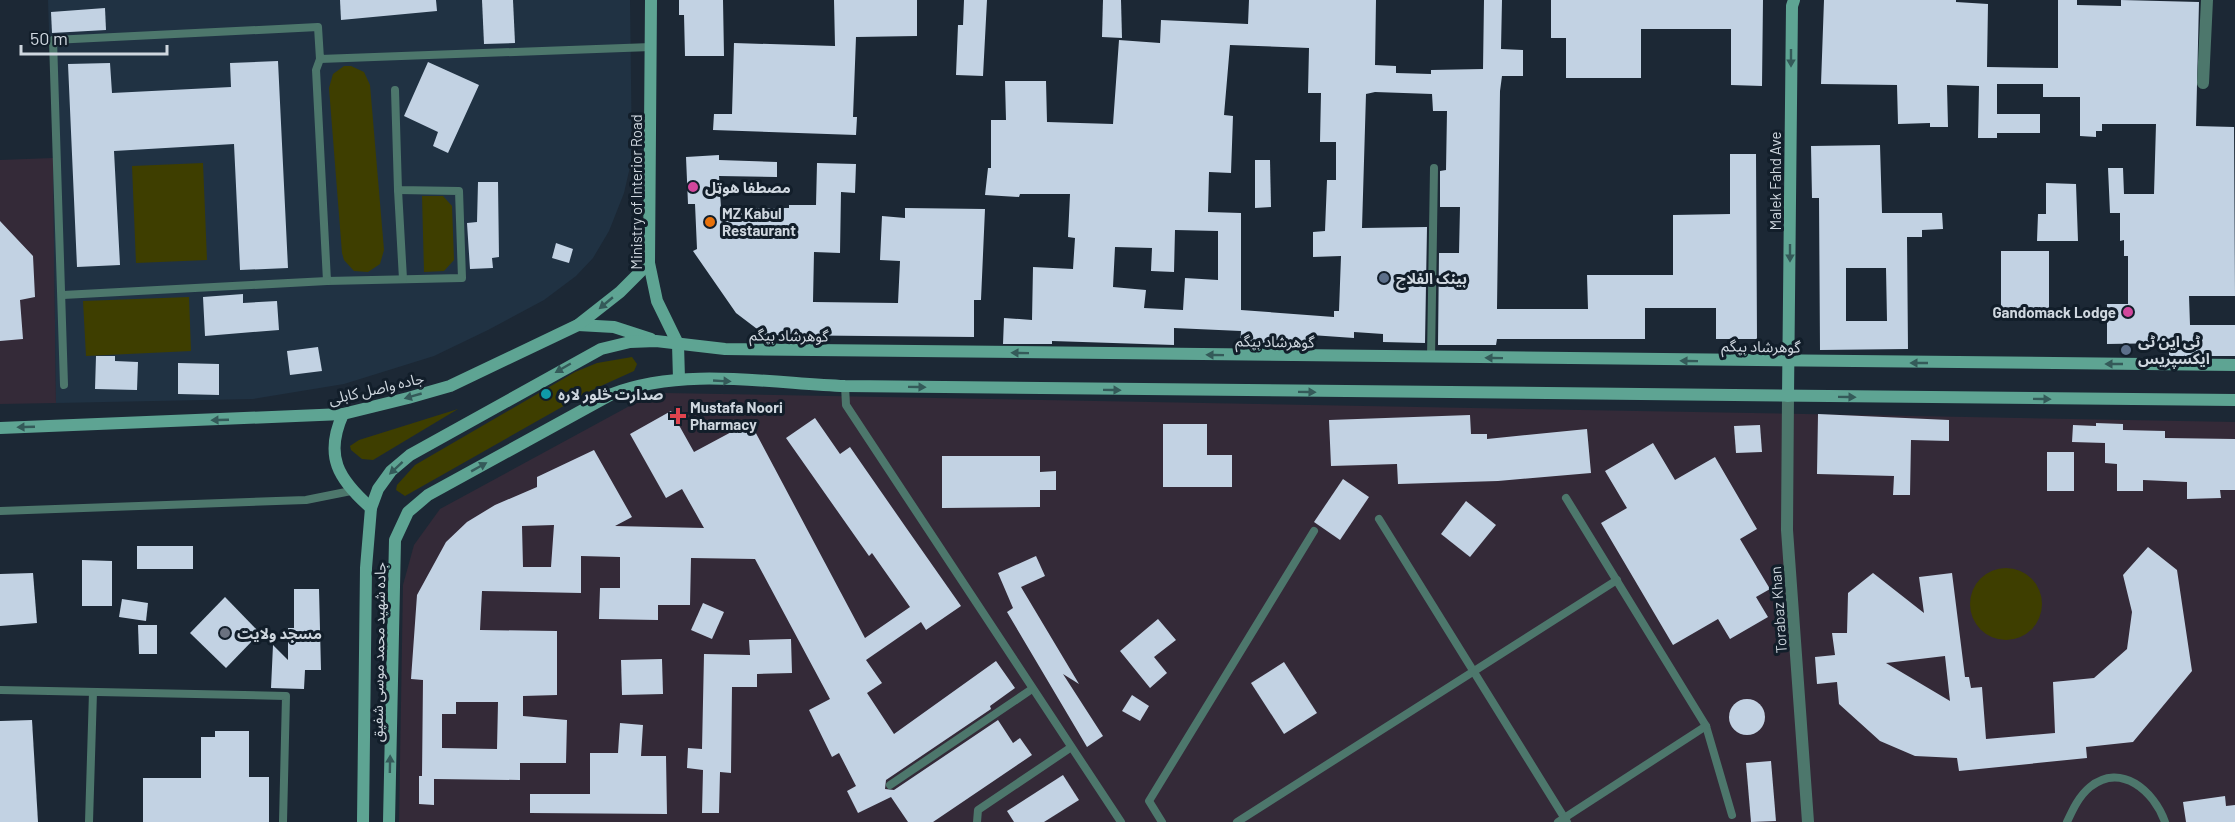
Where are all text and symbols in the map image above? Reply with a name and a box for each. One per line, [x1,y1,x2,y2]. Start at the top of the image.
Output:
scale bar [21,18,166,56]
text: 50 m [30,27,68,49]
one-way arrow [1786,49,1796,68]
street label: Ministry of Interior Road [627,114,645,270]
street label: Malek Fahd Ave [1766,132,1784,230]
place label: مصطفا هوټل [705,178,791,197]
marker: مصطفا هوټل [686,180,700,194]
place label: MZ Kabul Restaurant [722,204,796,239]
marker: MZ Kabul Restaurant [703,215,717,229]
one-way arrow [1785,244,1795,263]
place label: بینک الفلاح [1396,269,1467,290]
marker: بینک الفلاح [1377,271,1391,285]
one-way arrow [599,297,614,309]
place label: Gandomack Lodge [1992,303,2116,321]
marker: Gandomack Lodge [2121,305,2135,319]
street label: گوهرشاد بیگم [749,325,830,348]
street label: گوهرشاد بیگم [1235,331,1316,354]
place label: ٹی این ٹی ایکسپریس [2138,332,2210,369]
street label: گوهرشاد بیگم [1721,336,1802,359]
marker: ٹی این ٹی ایکسپریس [2119,343,2133,357]
one-way arrow [1010,348,1029,358]
one-way arrow [1205,351,1224,360]
one-way arrow [1484,354,1503,363]
one-way arrow [1679,356,1698,365]
one-way arrow [1909,358,1928,368]
one-way arrow [2104,359,2123,369]
one-way arrow [555,363,571,374]
street label: جاده واصل کابلی [327,368,426,409]
one-way arrow [713,376,732,385]
one-way arrow [908,382,927,392]
place label: صدارت څلور لاره [558,385,664,404]
one-way arrow [1103,385,1122,394]
marker: صدارت څلور لاره [539,387,553,401]
one-way arrow [1298,387,1317,397]
one-way arrow [404,392,422,401]
one-way arrow [1837,392,1856,402]
one-way arrow [2032,394,2051,404]
place label: Mustafa Noori Pharmacy [690,398,783,433]
marker: Mustafa Noori Pharmacy [671,409,685,423]
one-way arrow [211,415,230,424]
one-way arrow [16,423,35,432]
one-way arrow [388,461,403,475]
one-way arrow [471,462,488,472]
street label: جاده شهید محمد موسی شفیق [367,562,391,742]
street label: Torabaz Khan [1766,566,1790,654]
place label: مسجد ولایت [237,624,322,643]
marker: مسجد ولایت [218,626,232,640]
one-way arrow [386,754,395,773]

